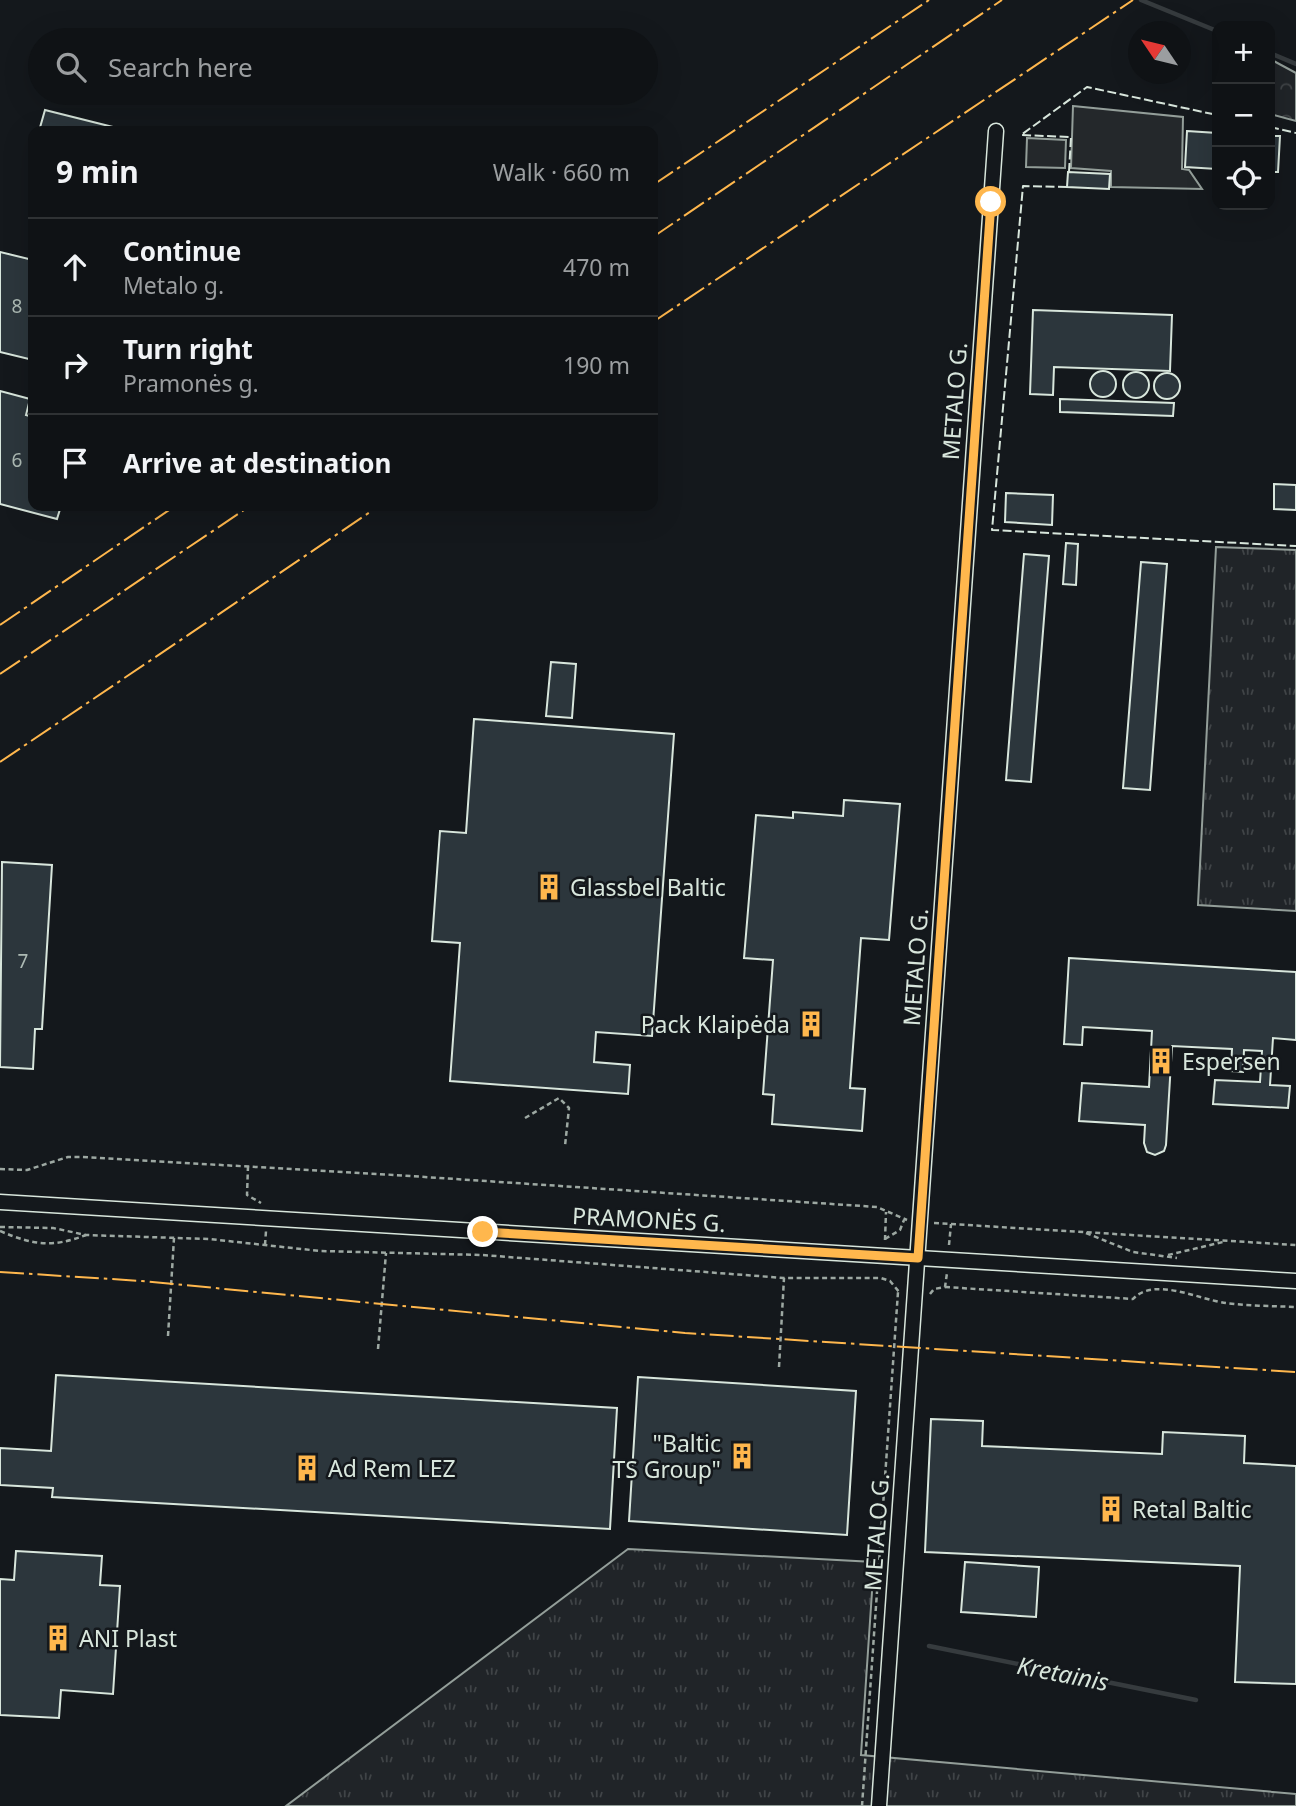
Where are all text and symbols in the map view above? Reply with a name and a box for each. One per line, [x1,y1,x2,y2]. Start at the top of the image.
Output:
north arrow [1128,21,1191,84]
map controls [1212,21,1275,210]
button: + [1212,21,1275,84]
search box [28,28,658,105]
icon: search [52,48,90,86]
text: Search here [108,49,253,85]
button: − [1212,84,1275,147]
button: locate [1212,147,1275,210]
text: 9 min [56,151,139,192]
text: Walk · 660 m [493,156,630,188]
route start [975,186,1006,217]
text: Continue [123,233,241,269]
icon: ahead [56,248,94,286]
text: 470 m [563,251,630,283]
text: Metalo g. [123,269,224,301]
house number: 8 [12,293,22,319]
text: Turn right [123,331,253,367]
street label: METALO G. [934,341,974,461]
icon: right [56,346,94,384]
text: 190 m [563,349,630,381]
text: Pramonės g. [123,367,259,399]
icon: arrive [56,444,94,482]
text: Arrive at destination [123,445,392,481]
house number: 6 [12,447,22,473]
place label: Glassbel Baltic [570,871,726,903]
building icon: Glassbel Baltic [534,872,564,902]
street label: METALO G. [895,907,935,1027]
house number: 7 [18,948,28,974]
place label: Pack Klaipėda [641,1008,790,1040]
building icon: Pack Klaipėda [796,1009,826,1039]
place label: Espersen [1182,1045,1281,1077]
building icon: Espersen [1146,1046,1176,1076]
street label: PRAMONĖS G. [572,1199,726,1239]
route end [467,1216,498,1247]
place label: "Baltic TS Group" [612,1427,721,1485]
building icon: "Baltic TS Group" [727,1441,757,1471]
place label: Ad Rem LEZ [328,1452,456,1484]
building icon: Ad Rem LEZ [292,1453,322,1483]
street label: METALO G. [856,1472,896,1592]
place label: Retal Baltic [1132,1493,1251,1525]
building icon: Retal Baltic [1096,1494,1126,1524]
place label: ANI Plast [79,1622,177,1654]
building icon: ANI Plast [43,1623,73,1653]
water label: Kretainis [1014,1648,1112,1698]

